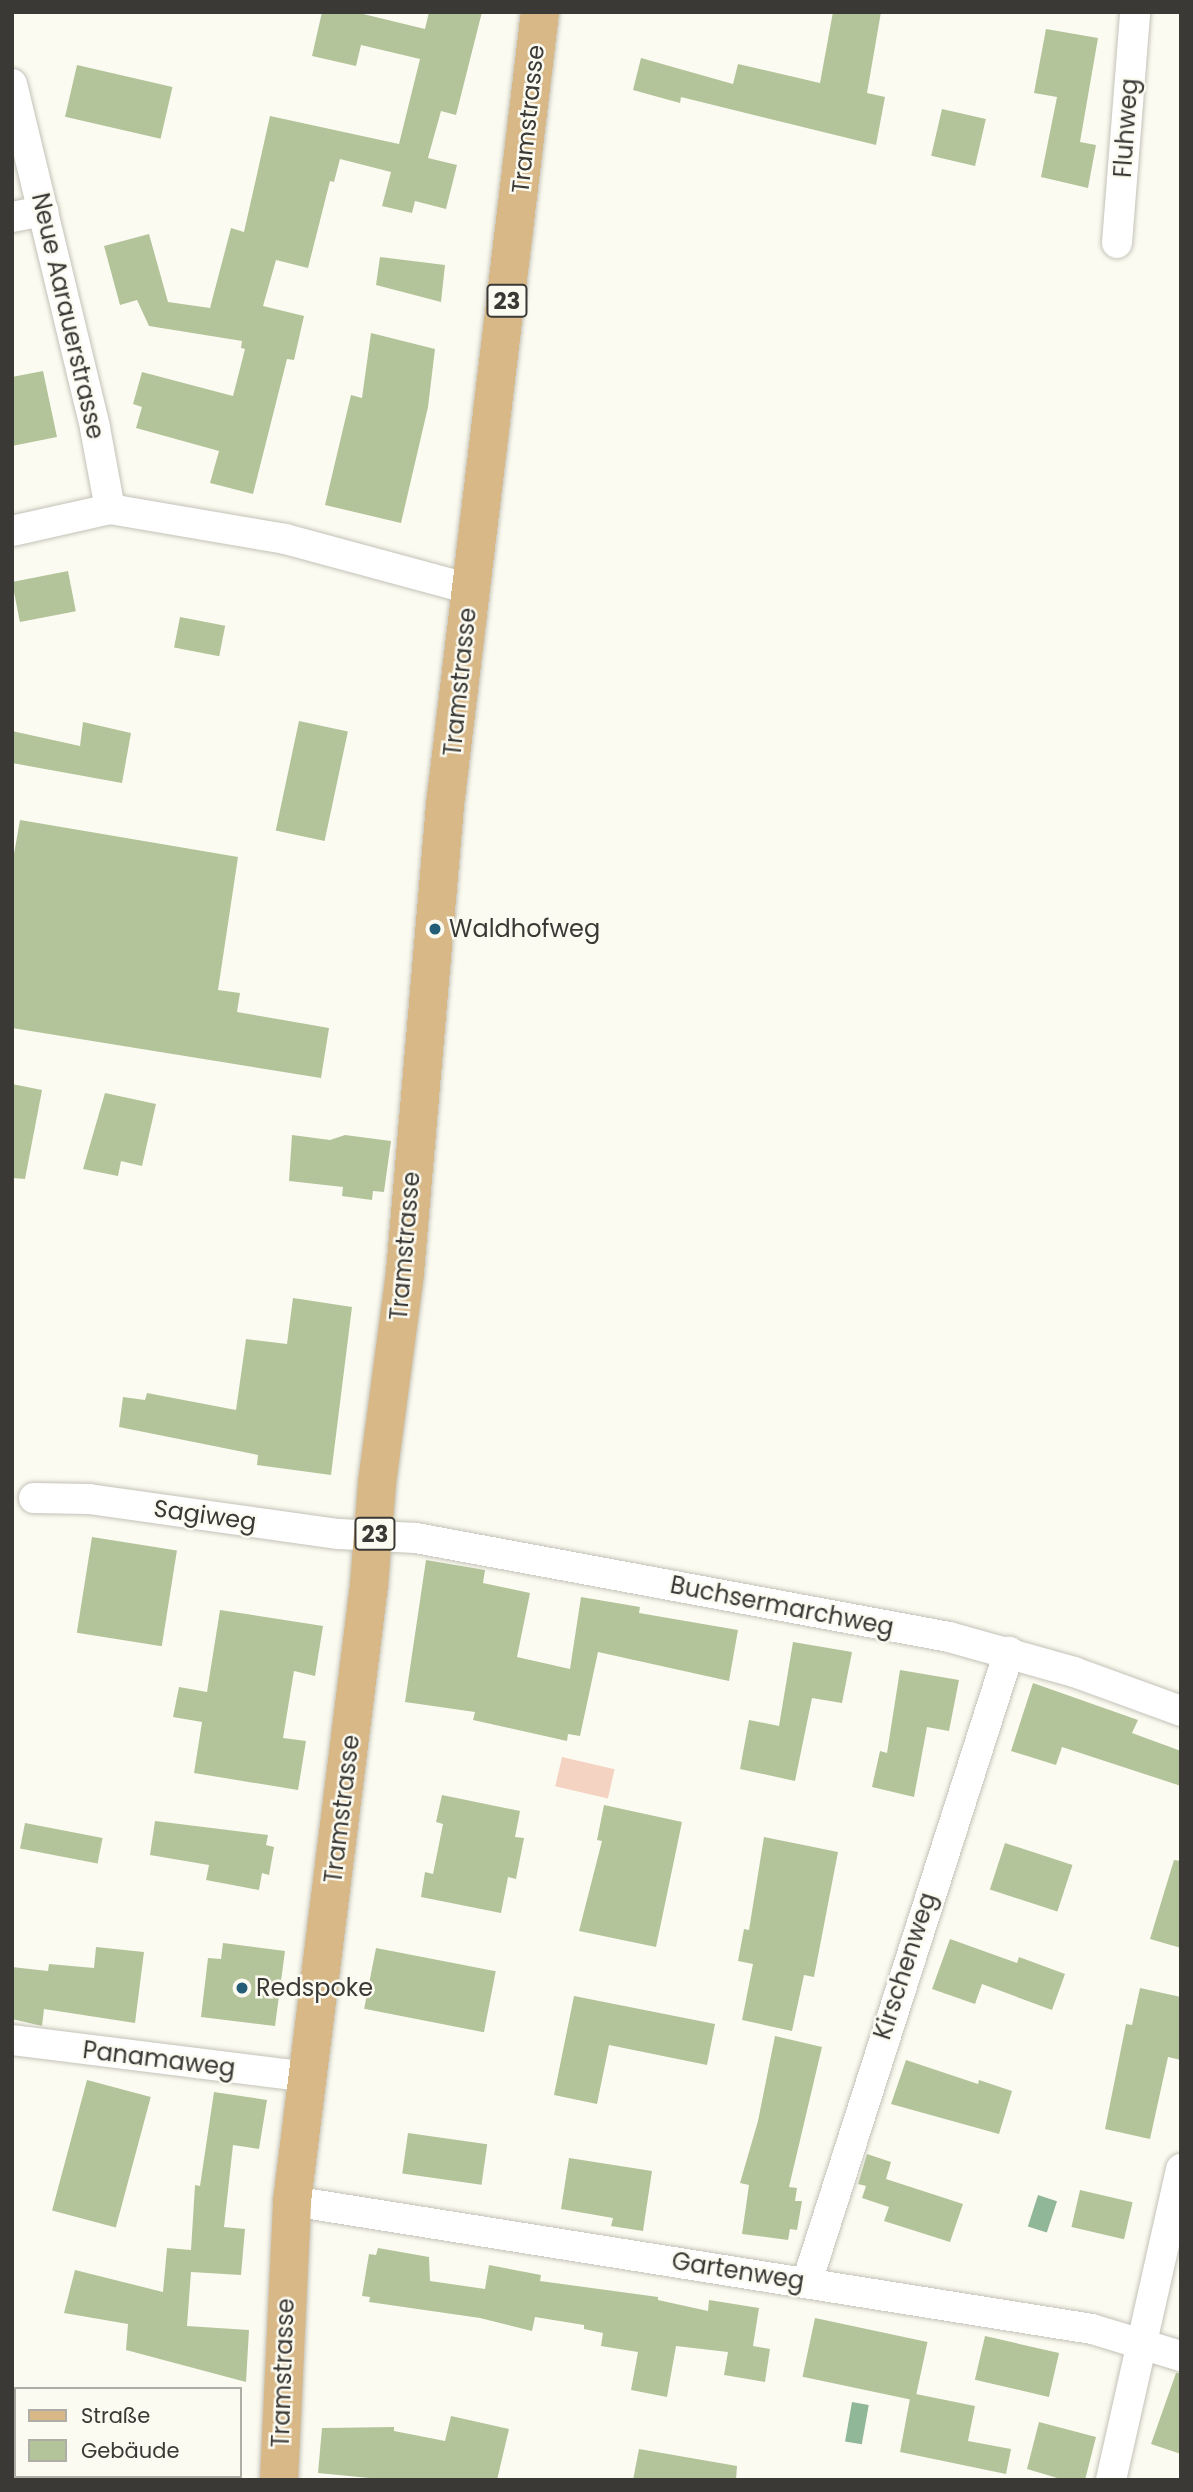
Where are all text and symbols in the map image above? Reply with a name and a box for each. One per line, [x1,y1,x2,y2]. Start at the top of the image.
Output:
street label: Tramstrasse [506,43,550,195]
street label: Fluhweg [1108,77,1144,179]
street label: Neue Aarauerstrasse [26,190,110,442]
road number: 23 [486,282,528,320]
street label: Tramstrasse [438,606,482,758]
place label: Waldhofweg [449,915,600,943]
marker: Waldhofweg [427,921,443,937]
street label: Tramstrasse [384,1170,426,1322]
street label: Sagiweg [152,1494,258,1536]
road number: 23 [354,1514,396,1554]
street label: Buchsermarchweg [668,1570,896,1642]
street label: Tramstrasse [319,1733,365,1885]
street label: Kirschenweg [868,1889,942,2043]
place label: Redspoke [256,1974,373,2002]
marker: Redspoke [234,1980,250,1996]
street label: Panamaweg [81,2035,237,2083]
street label: Gartenweg [670,2246,806,2296]
street label: Tramstrasse [266,2298,300,2448]
legend [14,2387,242,2478]
text: Straße [81,2401,150,2430]
text: Gebäude [81,2436,179,2465]

